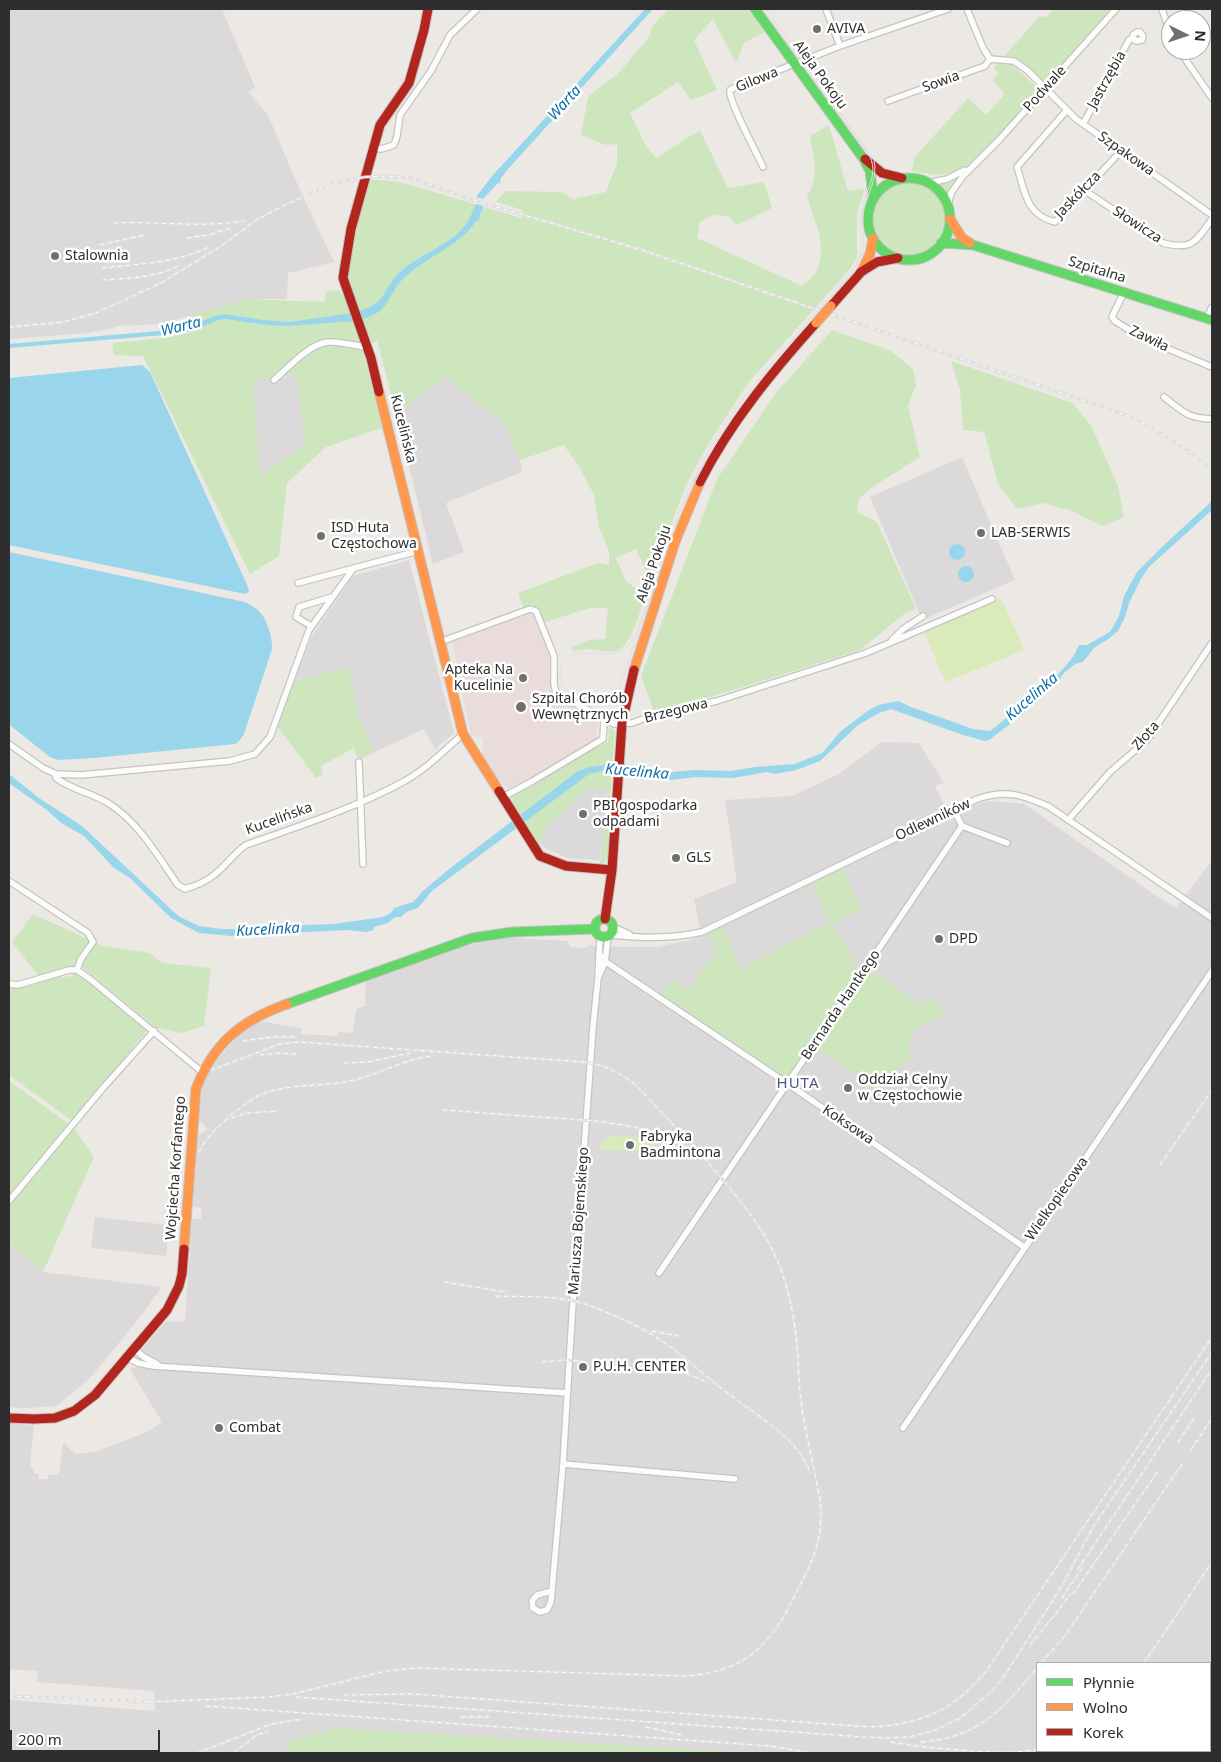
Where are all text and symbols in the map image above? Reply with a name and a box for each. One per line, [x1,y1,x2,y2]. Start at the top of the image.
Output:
north arrow [1161,10,1211,60]
place label: AVIVA [827,21,865,37]
marker: AVIVA [811,23,823,35]
text: N [1191,30,1210,42]
street label: Aleja Pokoju [789,37,851,113]
street label: Jastrzębia [1084,48,1130,112]
street label: Podwale [1020,63,1070,115]
street label: Gilowa [733,64,781,96]
street label: Sowia [920,68,962,96]
water label: Warta [545,82,585,124]
street label: Szpakowa [1094,128,1158,180]
street label: Jaskółcza [1051,168,1105,222]
street label: Słowicza [1109,203,1165,247]
place label: Stalownia [65,248,129,264]
marker: Stalownia [49,250,61,262]
street label: Szpitalna [1066,253,1128,287]
water label: Warta [159,313,203,341]
street label: Zawiła [1126,322,1172,356]
street label: Kucelińska [386,393,420,465]
place label: ISD Huta Częstochowa [331,520,417,552]
street label: Aleja Pokoju [633,523,675,605]
place label: LAB-SERWIS [991,525,1071,541]
marker: LAB-SERWIS [975,527,987,539]
marker: ISD Huta Częstochowa [315,530,327,542]
place label: Apteka Na Kucelinie [445,662,513,694]
water label: Kucelinka [1002,669,1062,725]
marker: Apteka Na Kucelinie [517,672,529,684]
place label: Szpital Chorób Wewnętrznych [532,691,628,724]
street label: Brzegowa [642,695,710,727]
marker: Szpital Chorób Wewnętrznych [514,700,528,714]
street label: Złota [1129,718,1163,754]
water label: Kucelinka [604,760,670,784]
street label: Odlewników [893,795,973,845]
place label: PBI gospodarka odpadami [593,798,697,830]
street label: Kucelińska [243,799,315,839]
marker: PBI gospodarka odpadami [577,808,589,820]
place label: GLS [686,850,711,866]
marker: GLS [670,852,682,864]
water label: Kucelinka [236,919,300,941]
place label: DPD [949,931,978,947]
marker: DPD [933,933,945,945]
street label: Bernarda Hantkego [798,947,884,1063]
place label: Oddział Celny w Częstochowie [858,1072,962,1104]
district label: HUTA [776,1075,820,1093]
marker: Oddział Celny w Częstochowie [842,1082,854,1094]
street label: Wojciecha Korfantego [163,1095,189,1241]
street label: Koksowa [819,1102,877,1148]
place label: Fabryka Badmintona [640,1129,721,1162]
marker: Fabryka Badmintona [624,1139,636,1151]
street label: Mariusza Bojemskiego [565,1146,593,1296]
street label: Wielkopiecowa [1022,1154,1092,1244]
place label: P.U.H. CENTER [593,1359,686,1375]
marker: P.U.H. CENTER [577,1361,589,1373]
place label: Combat [229,1420,281,1436]
marker: Combat [213,1422,225,1434]
legend [1036,1662,1211,1752]
text: Płynnie [1083,1672,1134,1692]
text: Wolno [1083,1697,1128,1717]
scale bar [12,1720,162,1752]
text: Korek [1083,1722,1124,1742]
text: 200 m [18,1729,62,1749]

